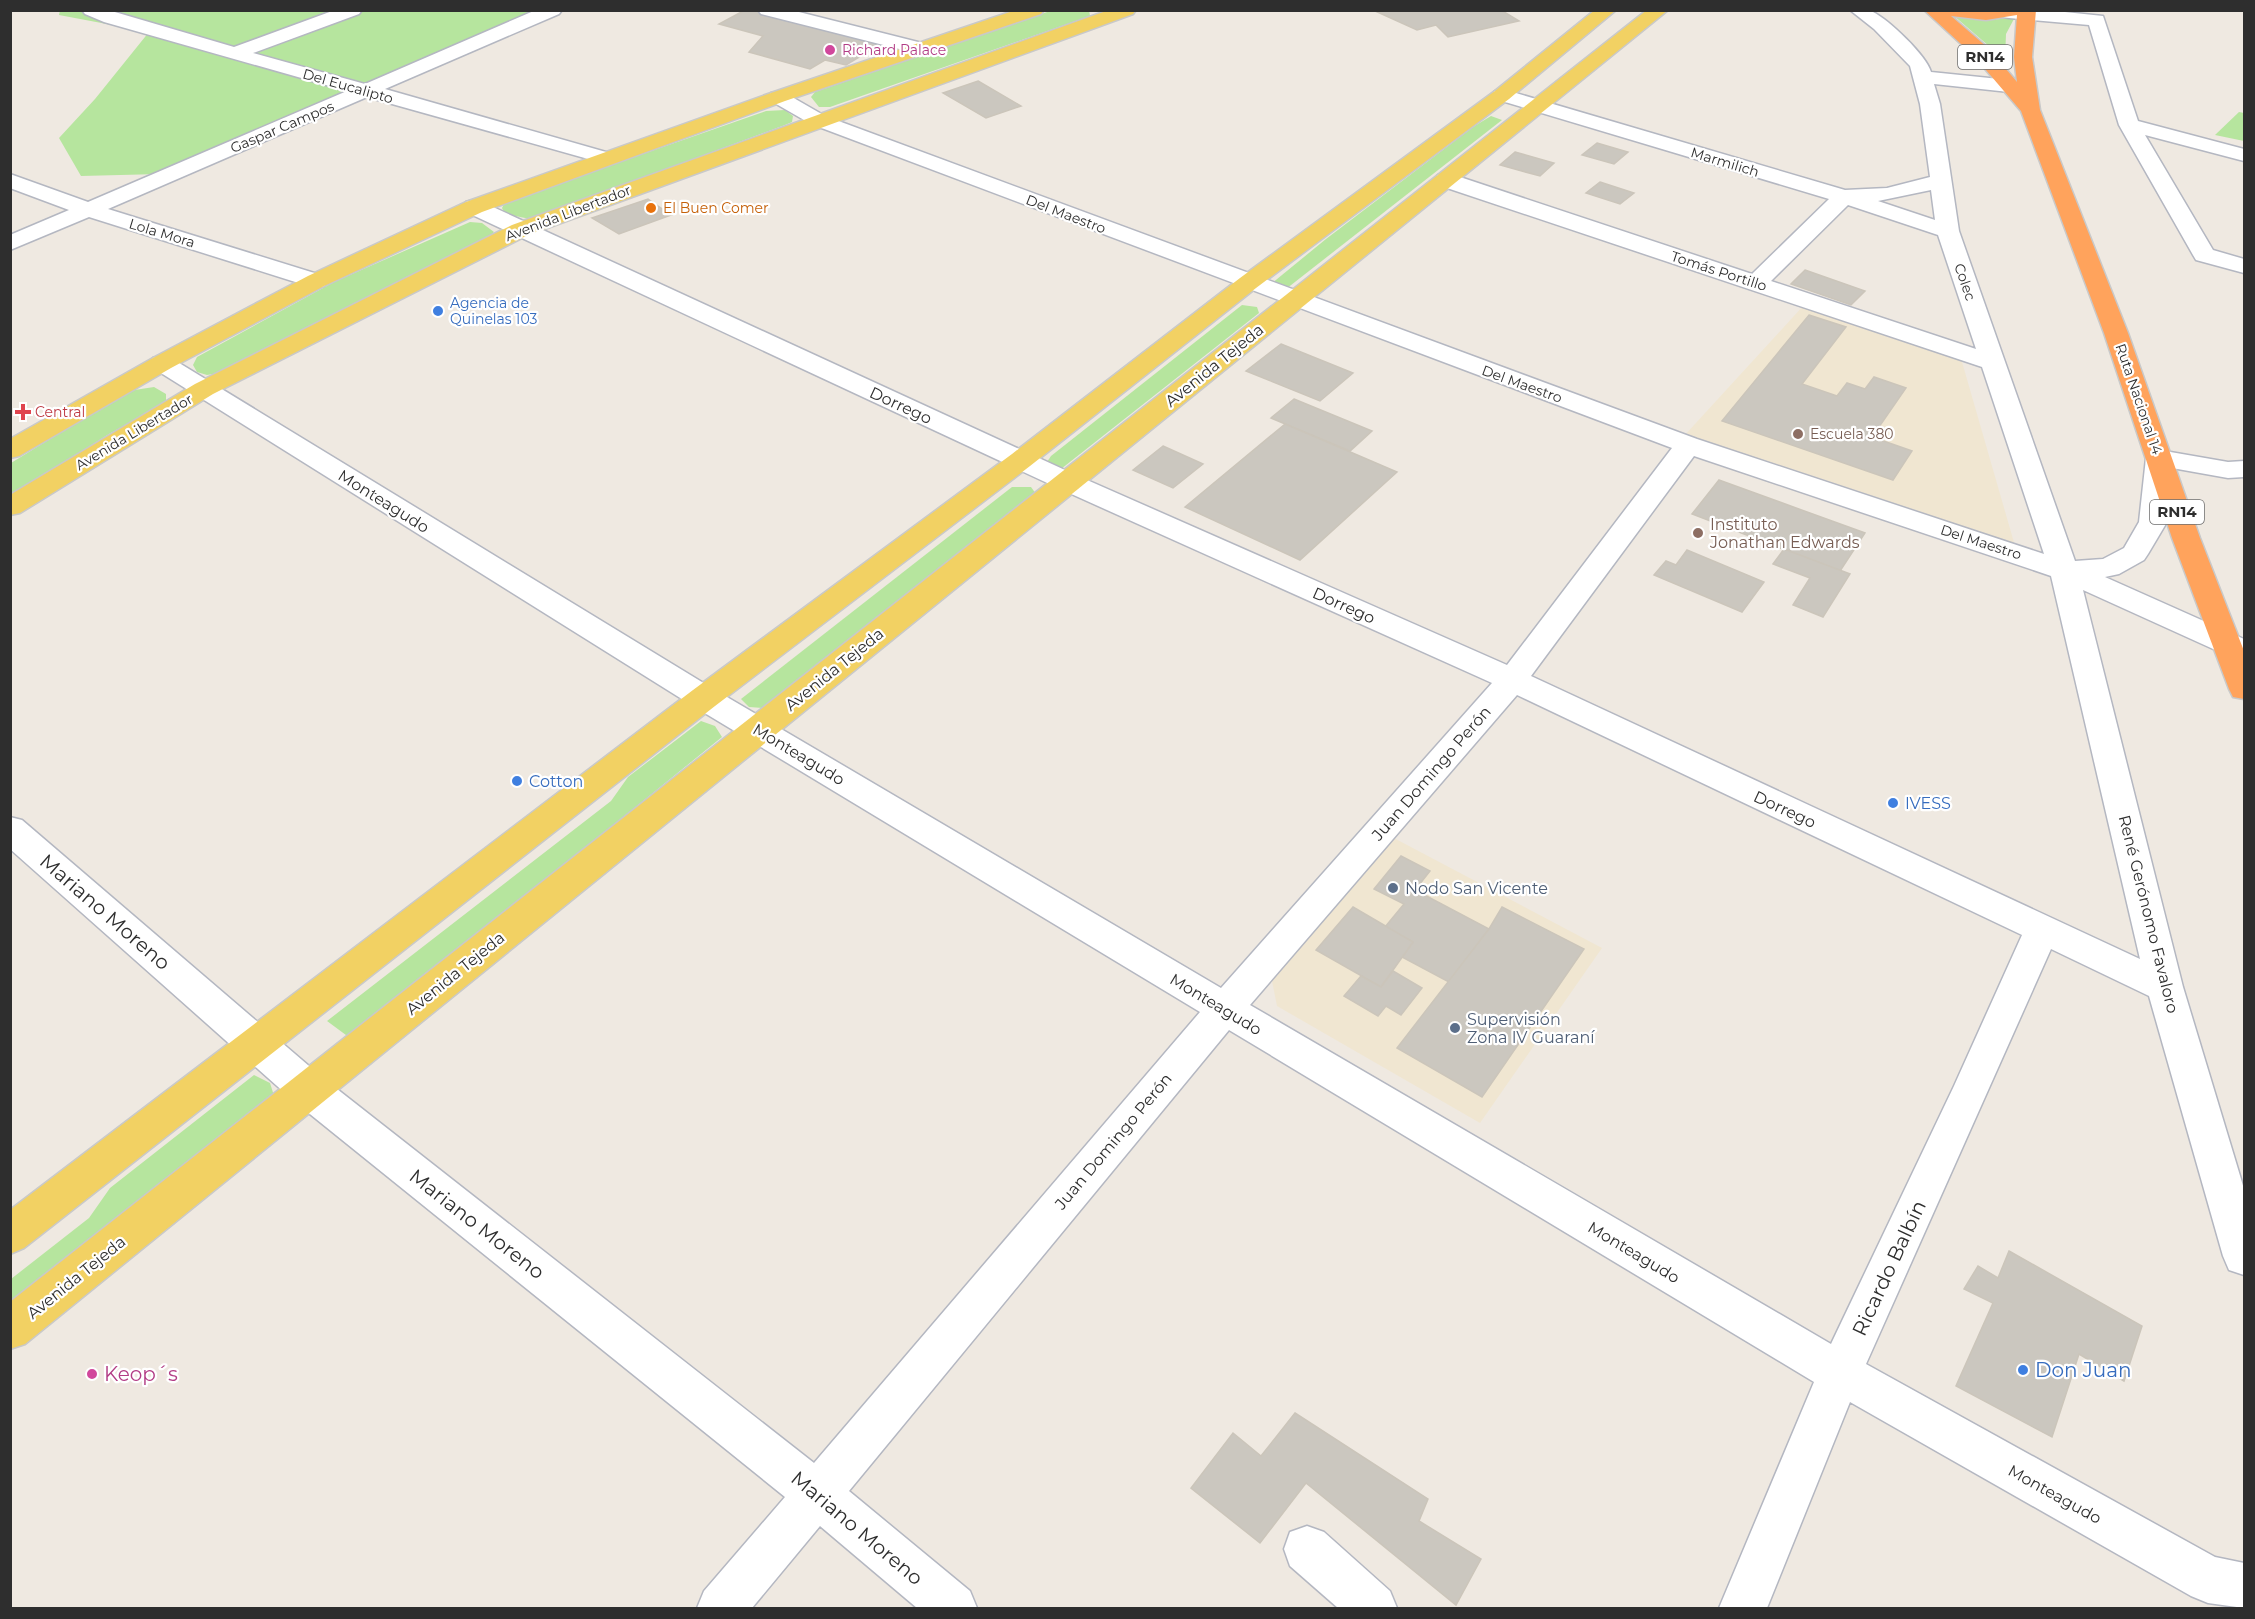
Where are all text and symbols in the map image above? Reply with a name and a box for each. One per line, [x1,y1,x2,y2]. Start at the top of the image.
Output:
place label: Richard Palace [842,41,946,59]
marker: Richard Palace [823,43,837,57]
road number: RN14 [1958,45,2012,69]
street label: Del Eucalipto [301,64,396,108]
street label: Gaspar Campos [227,97,337,157]
street label: Marmilich [1689,143,1761,181]
street label: Avenida Libertador [502,181,634,245]
street label: Del Maestro [1023,190,1109,238]
place label: El Buen Comer [663,199,769,217]
marker: El Buen Comer [644,201,658,215]
street label: Lola Mora [127,214,197,252]
street label: Tomás Portillo [1669,247,1769,295]
street label: Colec [1950,261,1980,303]
place label: Agencia de Quinelas 103 [450,294,538,328]
marker: Agencia de Quinelas 103 [431,304,445,318]
street label: Avenida Tejeda [1161,320,1267,411]
street label: Ruta Nacional 14 [2112,341,2167,458]
street label: Del Maestro [1479,361,1565,407]
street label: Dorrego [867,383,935,428]
street label: Avenida Libertador [72,390,196,474]
place label: Central [35,403,85,421]
marker: Central [16,405,30,419]
place label: Escuela 380 [1810,425,1894,443]
marker: Escuela 380 [1791,427,1805,441]
street label: Monteagudo [335,466,433,537]
road number: RN14 [2150,500,2204,524]
place label: Instituto Jonathan Edwards [1709,515,1860,552]
street label: Del Maestro [1938,520,2024,564]
marker: Instituto Jonathan Edwards [1691,526,1705,540]
street label: Dorrego [1310,583,1378,628]
street label: Avenida Tejeda [781,624,887,715]
street label: Juan Domingo Perón [1367,702,1495,845]
street label: Monteagudo [749,720,848,789]
place label: Cotton [529,772,583,791]
marker: Cotton [510,774,524,788]
street label: Dorrego [1751,787,1819,832]
place label: IVESS [1905,794,1951,813]
marker: IVESS [1886,796,1900,810]
street label: René Gerónomo Favaloro [2115,813,2182,1015]
street label: Mariano Moreno [35,849,175,975]
place label: Nodo San Vicente [1405,879,1548,898]
marker: Nodo San Vicente [1386,881,1400,895]
street label: Avenida Tejeda [402,928,508,1019]
street label: Monteagudo [1166,970,1265,1039]
place label: Supervisión Zona IV Guaraní [1467,1010,1595,1047]
marker: Supervisión Zona IV Guaraní [1448,1021,1462,1035]
street label: Juan Domingo Perón [1050,1069,1176,1214]
street label: Mariano Moreno [405,1164,549,1284]
street label: Ricardo Balbín [1847,1196,1931,1340]
street label: Monteagudo [1584,1218,1683,1287]
street label: Avenida Tejeda [23,1232,129,1323]
place label: Don Juan [2035,1358,2132,1382]
place label: Keop´s [104,1362,178,1386]
marker: Don Juan [2016,1363,2030,1377]
marker: Keop´s [85,1367,99,1381]
street label: Monteagudo [2005,1461,2105,1528]
street label: Mariano Moreno [786,1466,928,1590]

